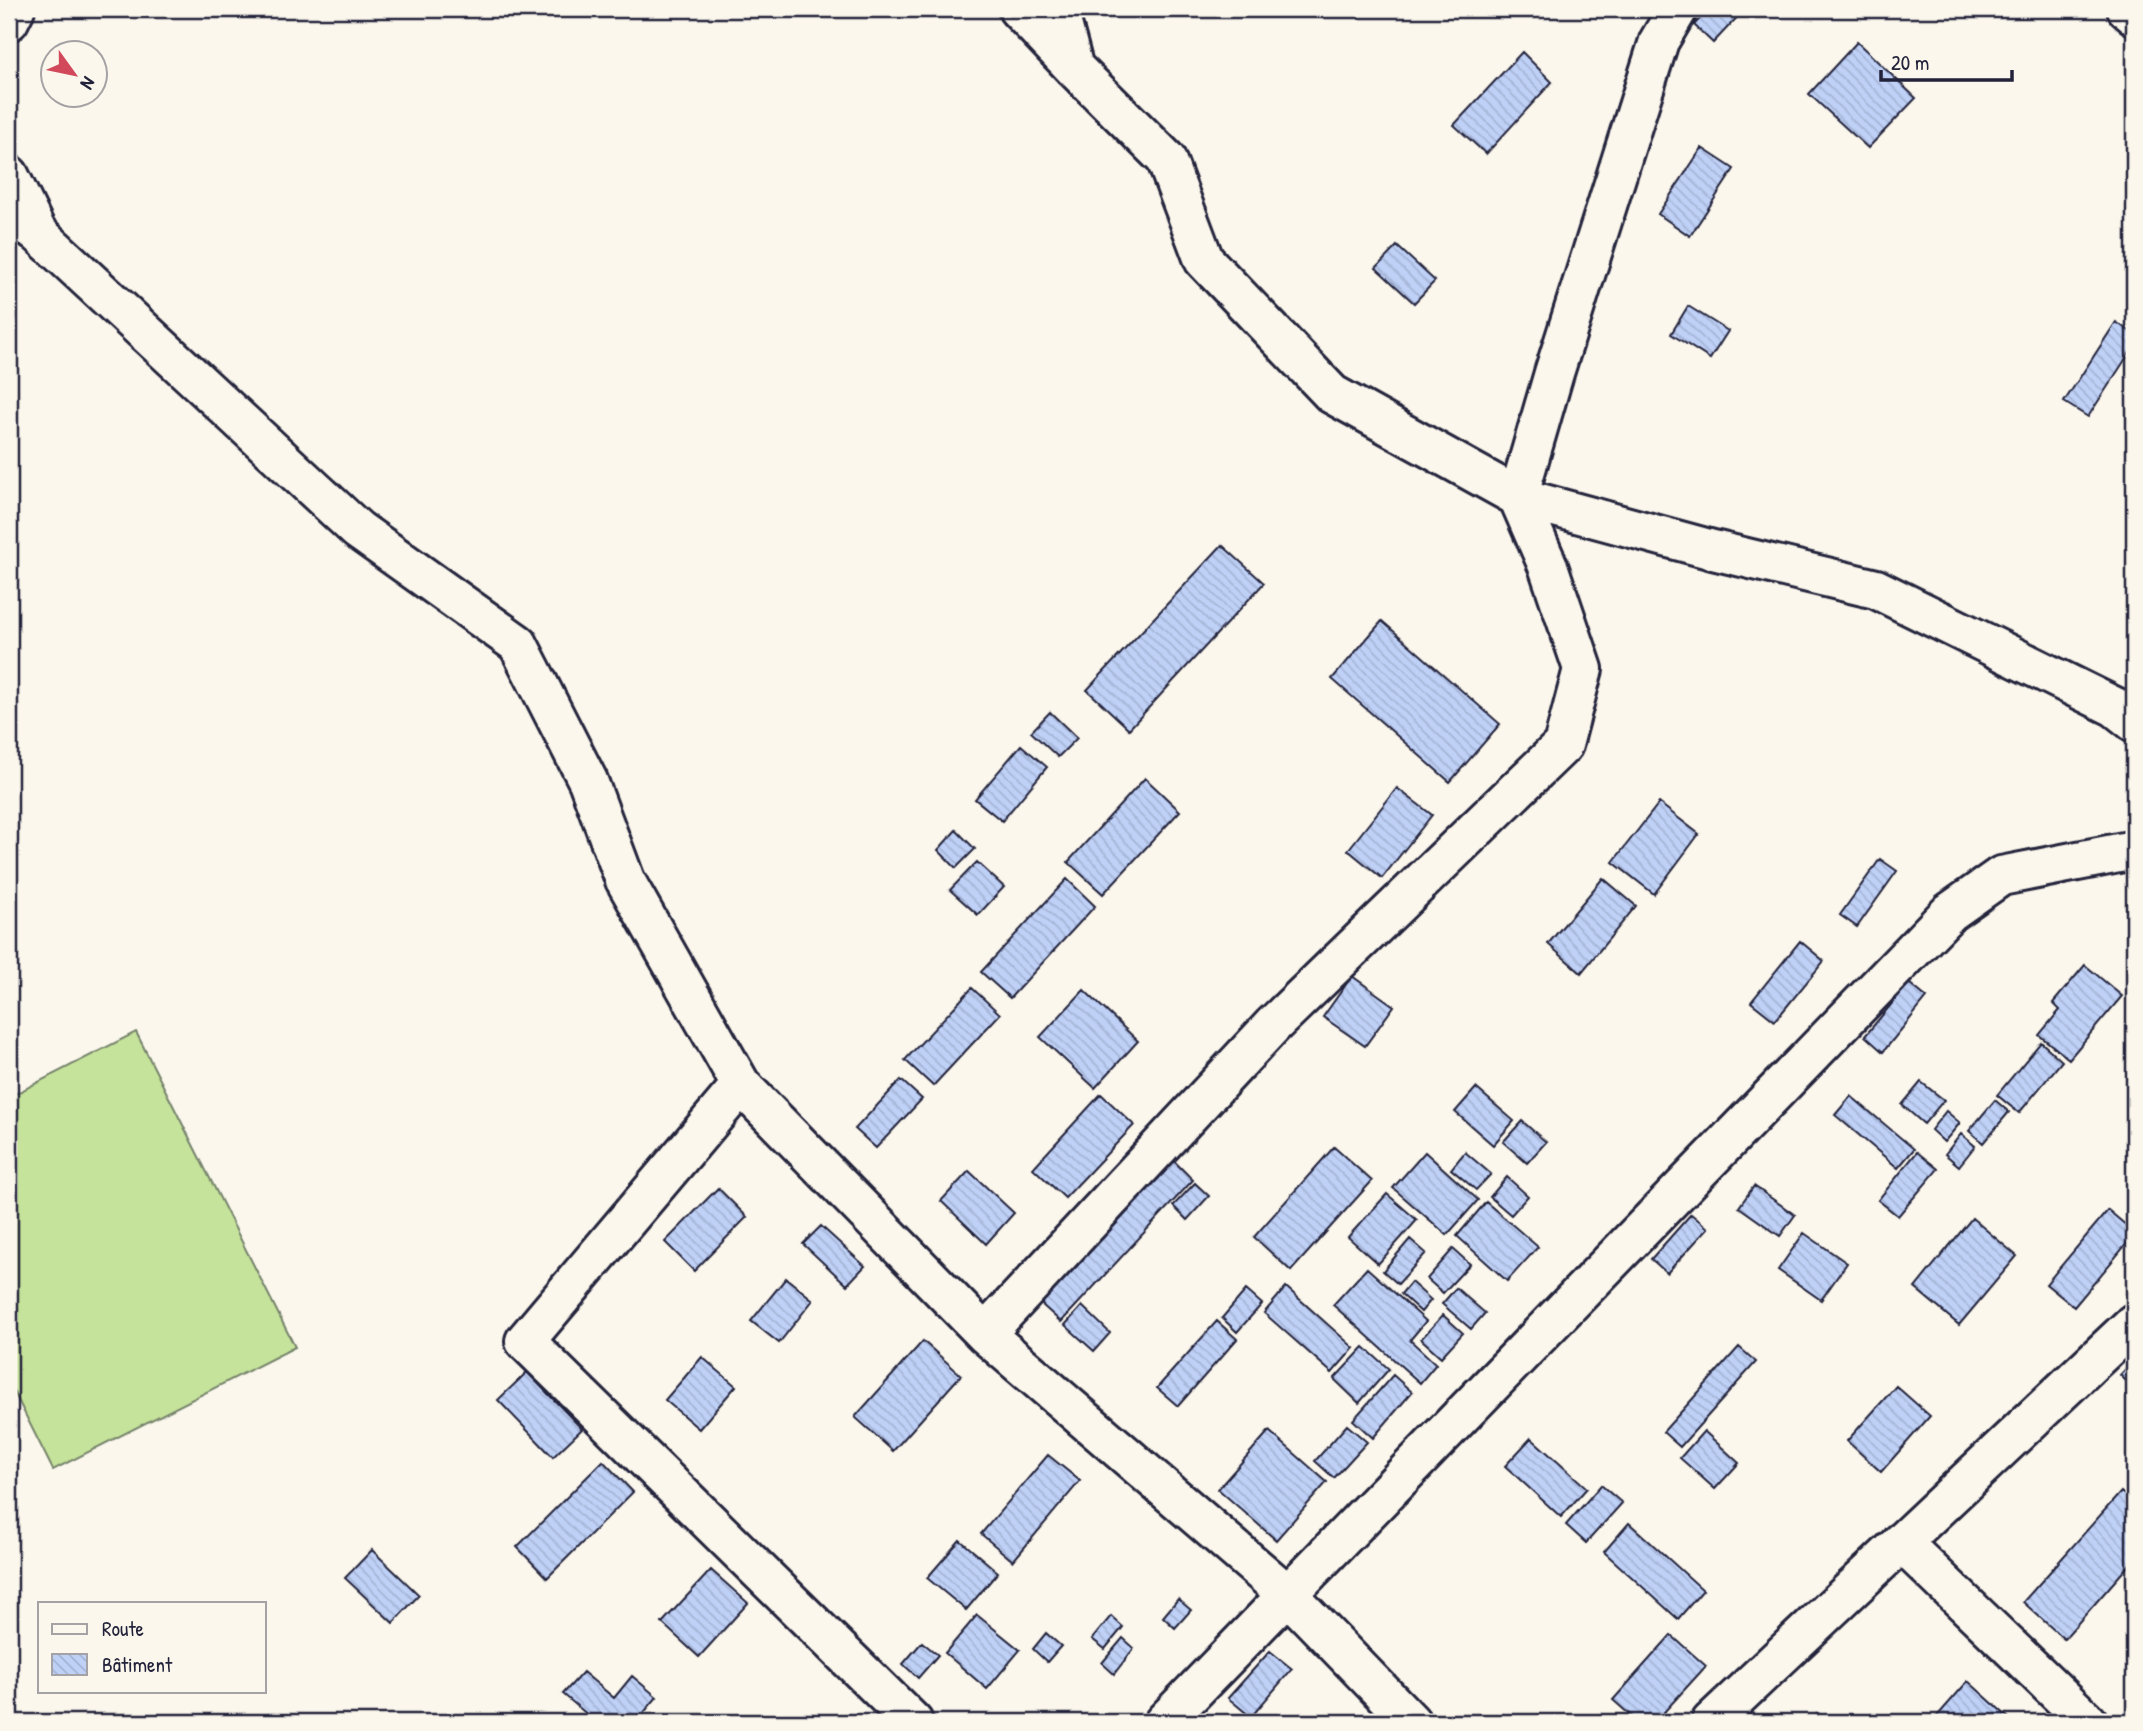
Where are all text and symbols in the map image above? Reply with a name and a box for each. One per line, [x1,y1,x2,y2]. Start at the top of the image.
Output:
north arrow [38,38,108,108]
scale bar [1881,38,2012,82]
text: 20 m [1891,48,1929,77]
text: N [75,72,102,95]
legend [38,1602,266,1692]
text: Route [102,1614,144,1643]
text: Bâtiment [102,1650,173,1679]

